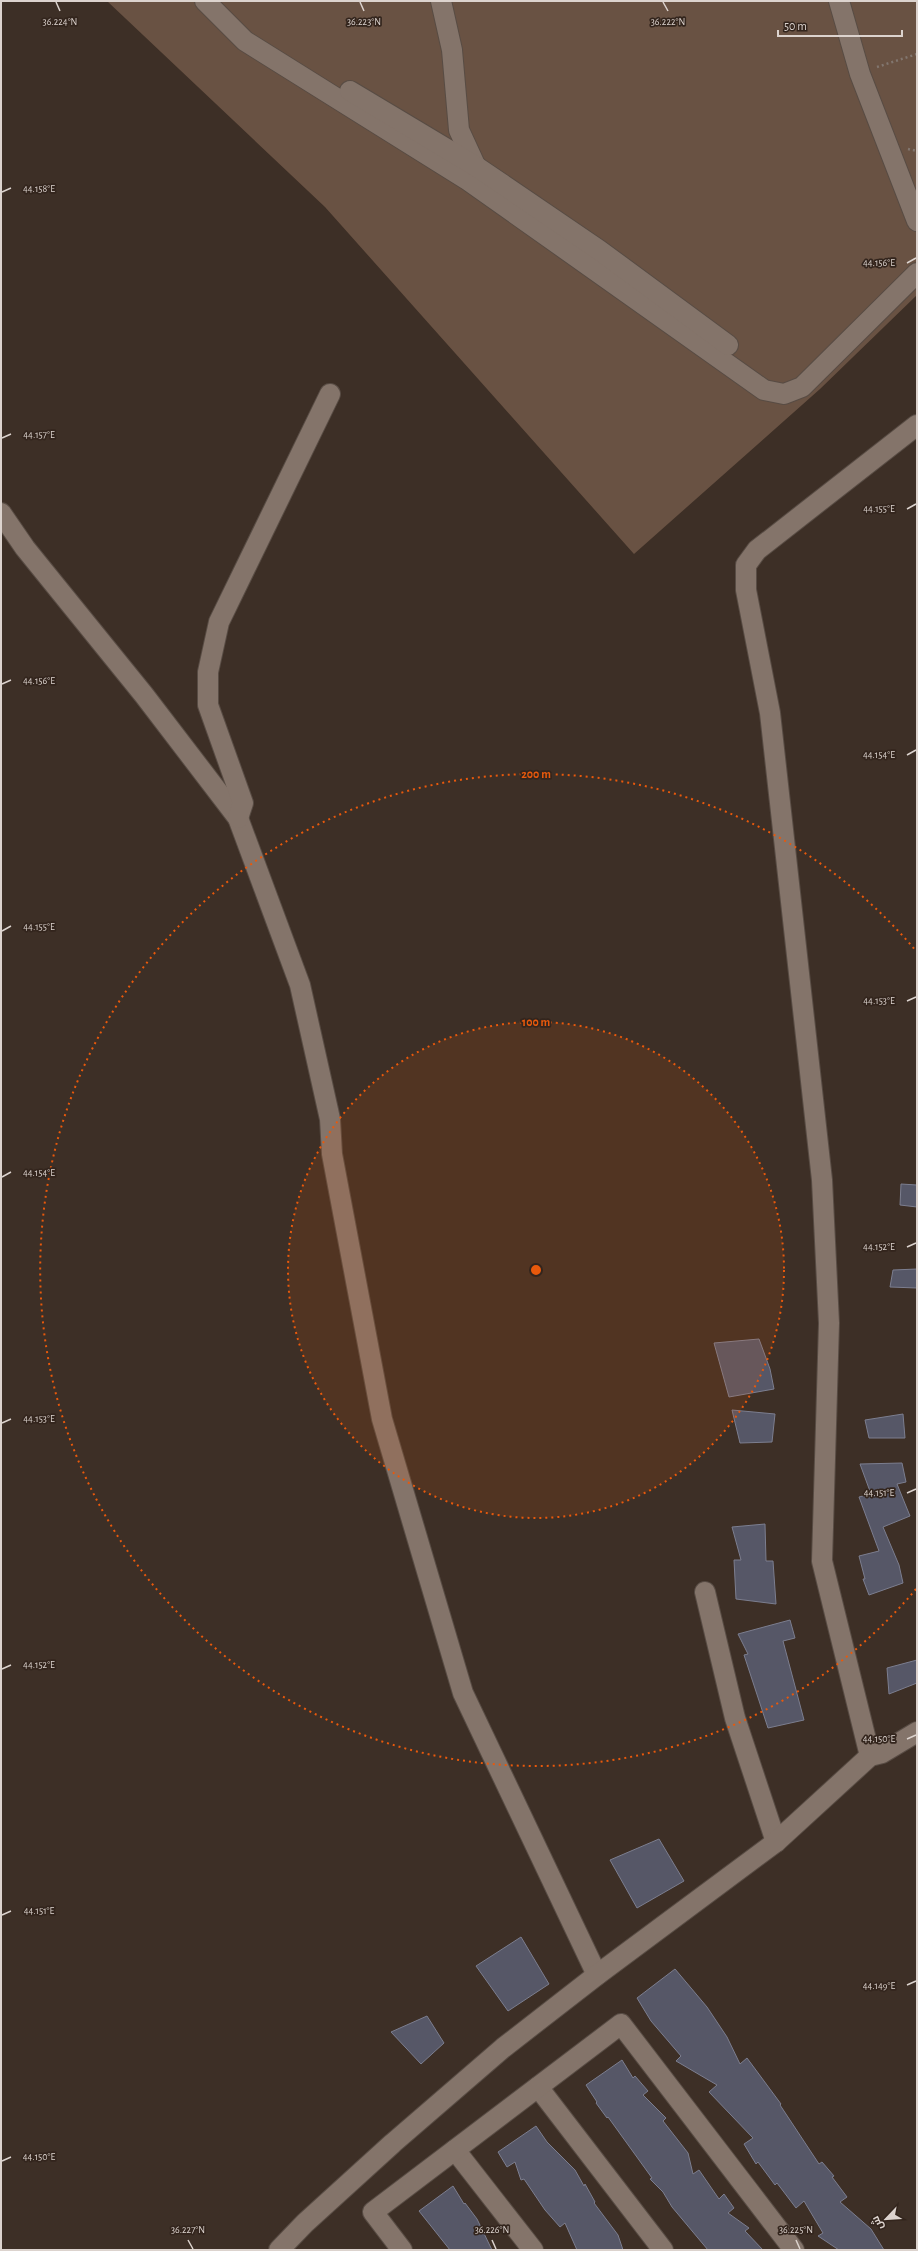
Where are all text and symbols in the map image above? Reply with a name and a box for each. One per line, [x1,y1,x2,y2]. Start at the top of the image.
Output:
scale bar [778,12,902,38]
text: 36.224°N [43,17,77,27]
text: 36.223°N [347,17,381,27]
text: 36.222°N [651,17,685,27]
text: 50 m [784,20,807,32]
text: 44.158°E [23,184,55,194]
text: 44.156°E [863,258,895,268]
text: 44.157°E [23,430,55,440]
text: 44.155°E [863,504,895,514]
text: 44.156°E [23,676,55,686]
text: 44.154°E [863,750,895,760]
text: 200 m [521,768,551,780]
text: 44.155°E [23,922,55,932]
text: 44.153°E [863,996,895,1006]
text: 100 m [522,1016,550,1028]
text: 44.154°E [23,1168,55,1178]
text: 44.152°E [863,1242,895,1252]
centre of rings [529,1263,543,1277]
text: 44.153°E [23,1414,55,1424]
text: 44.151°E [864,1488,895,1498]
text: 44.152°E [23,1660,55,1670]
text: 44.150°E [863,1734,895,1744]
text: 44.151°E [24,1906,55,1916]
text: 44.149°E [863,1981,895,1991]
text: 44.150°E [23,2152,55,2162]
north arrow [866,2199,906,2239]
text: ش [869,2214,886,2232]
text: 36.227°N [171,2225,205,2235]
text: 36.226°N [475,2225,509,2235]
text: 36.225°N [779,2225,813,2235]

